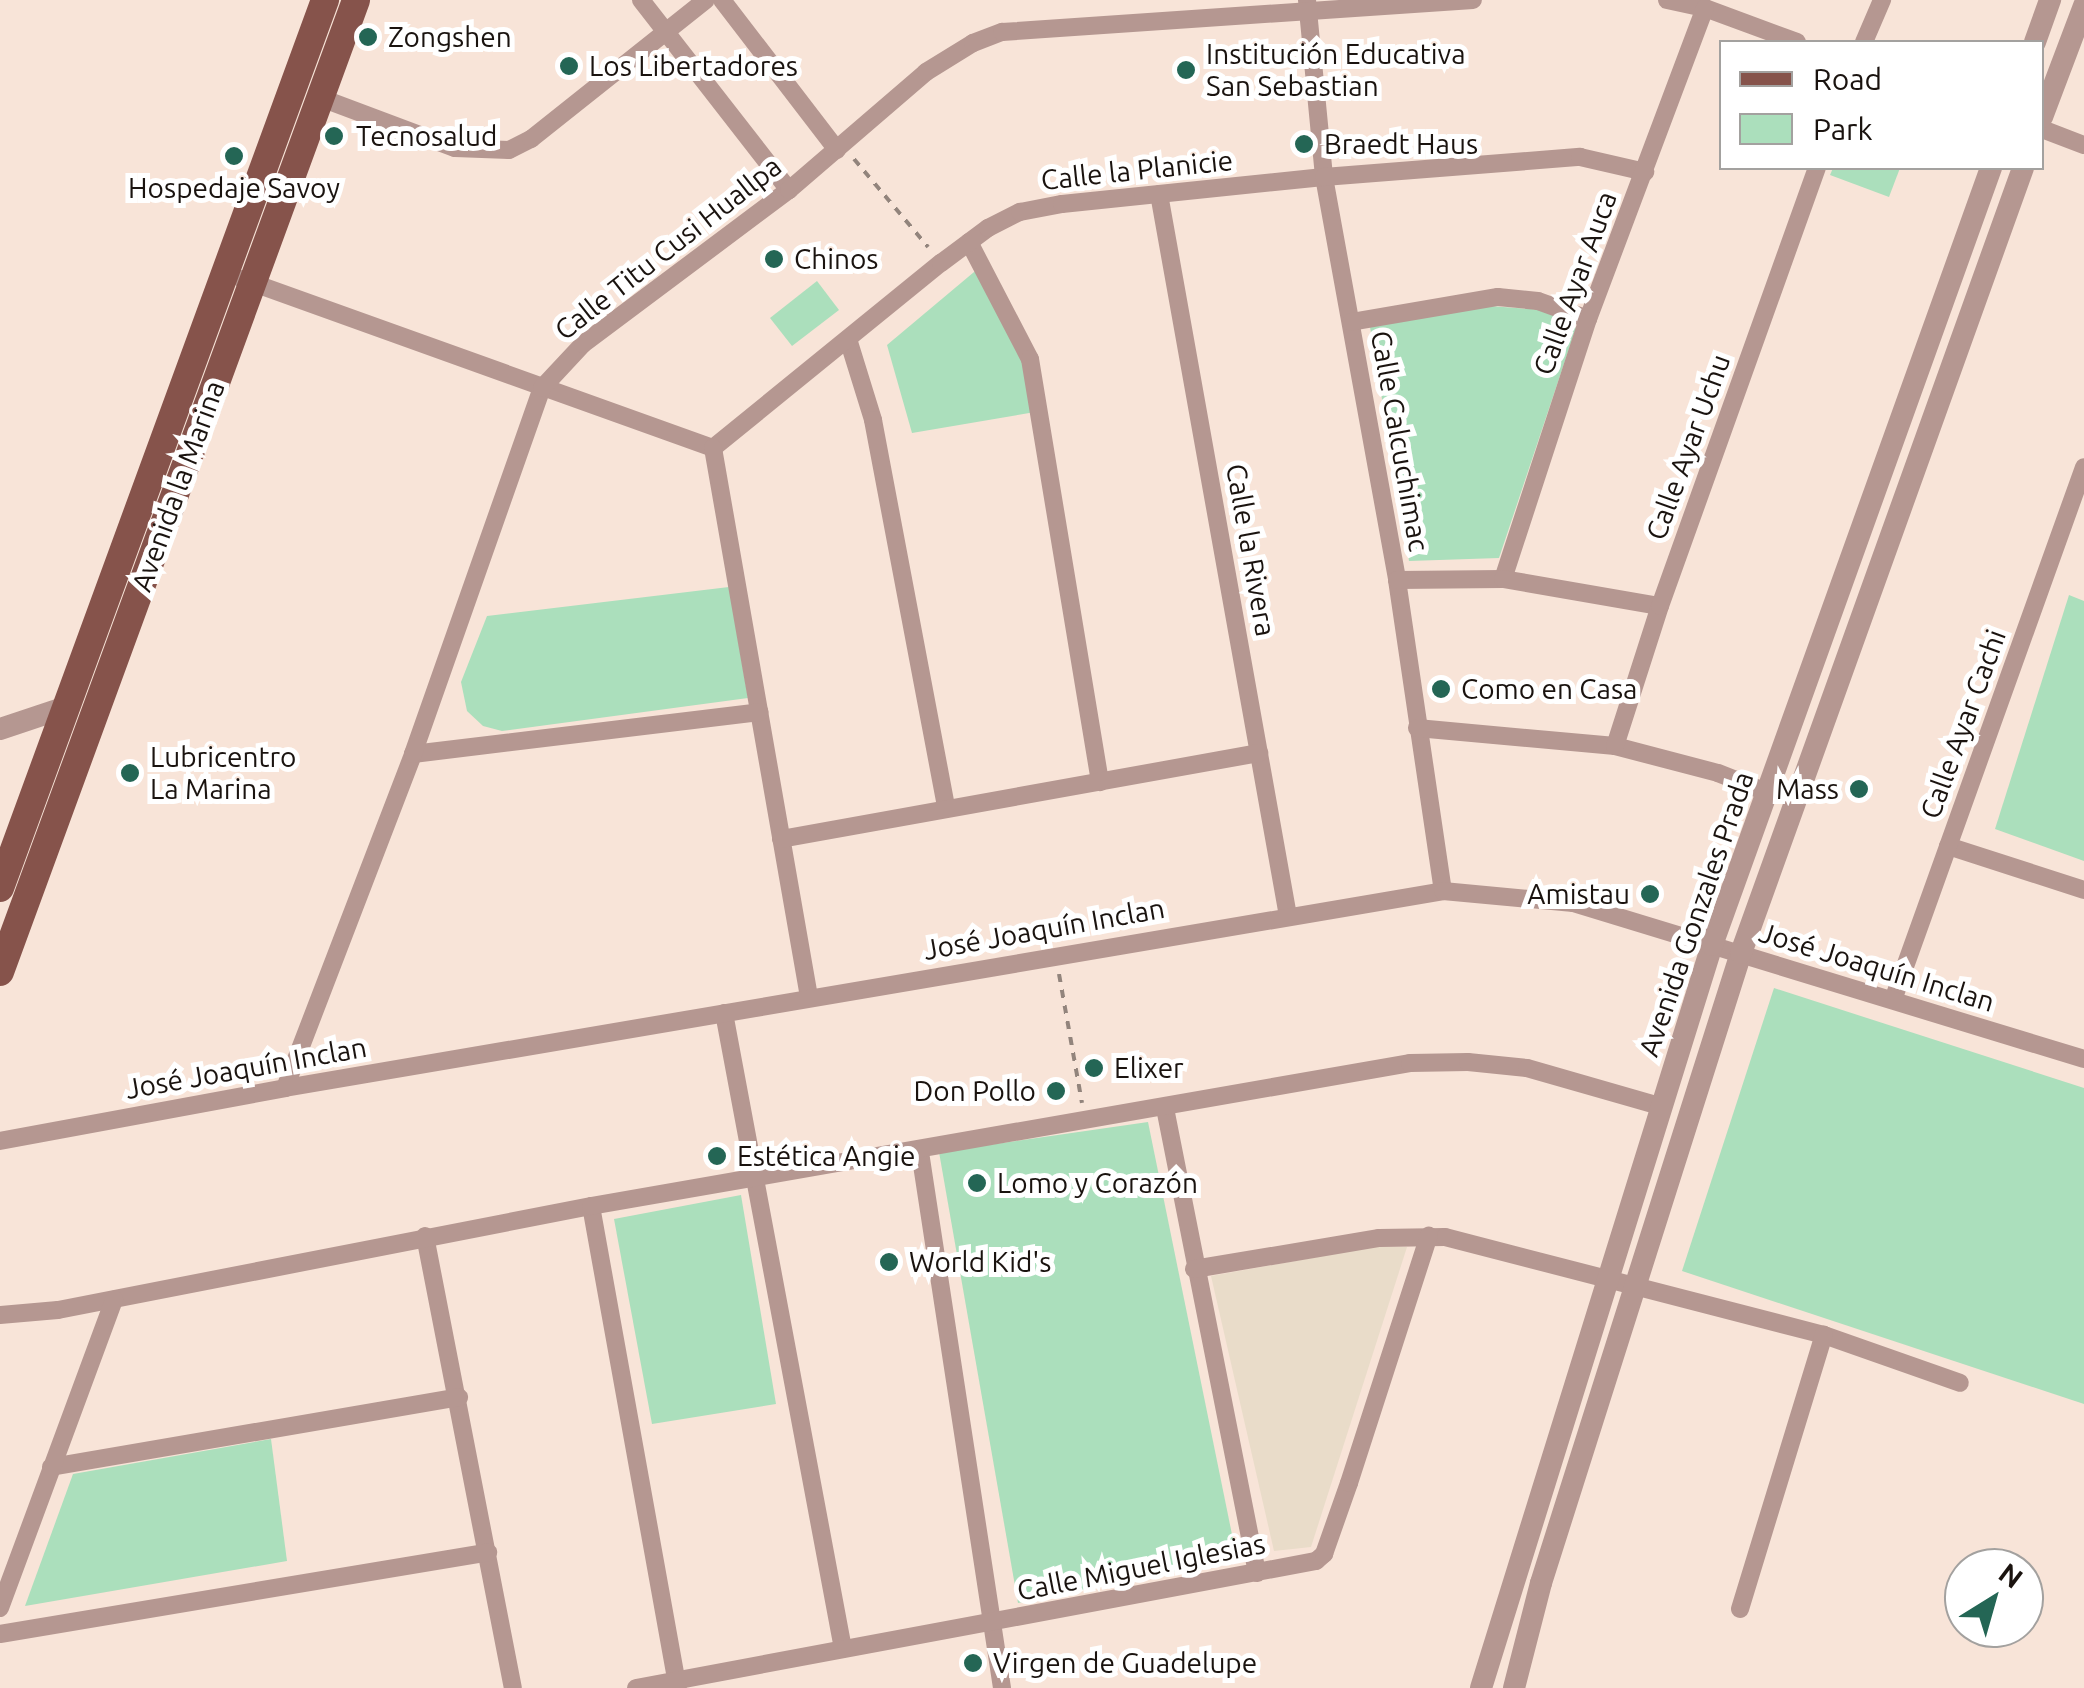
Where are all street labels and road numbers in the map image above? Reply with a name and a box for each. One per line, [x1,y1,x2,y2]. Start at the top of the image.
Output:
street label: Calle la Planicie [1039,143,1235,197]
street label: Calle Titu Cusi Huallpa [548,149,788,347]
street label: Calle Ayar Auca [1526,187,1624,379]
street label: Calle Calcuchimac [1364,328,1436,554]
street label: Calle Ayar Uchu [1639,350,1737,544]
street label: Avenida la Marina [124,376,232,596]
street label: Calle la Rivera [1219,461,1283,639]
street label: Calle Ayar Cachi [1913,625,2013,823]
street label: Avenida Gonzales Prada [1631,767,1761,1061]
street label: José Joaquín Inclan [921,891,1167,967]
street label: José Joaquín Inclan [1755,915,1999,1019]
street label: José Joaquín Inclan [123,1030,369,1106]
street label: Calle Miguel Iglesias [1014,1526,1268,1608]

